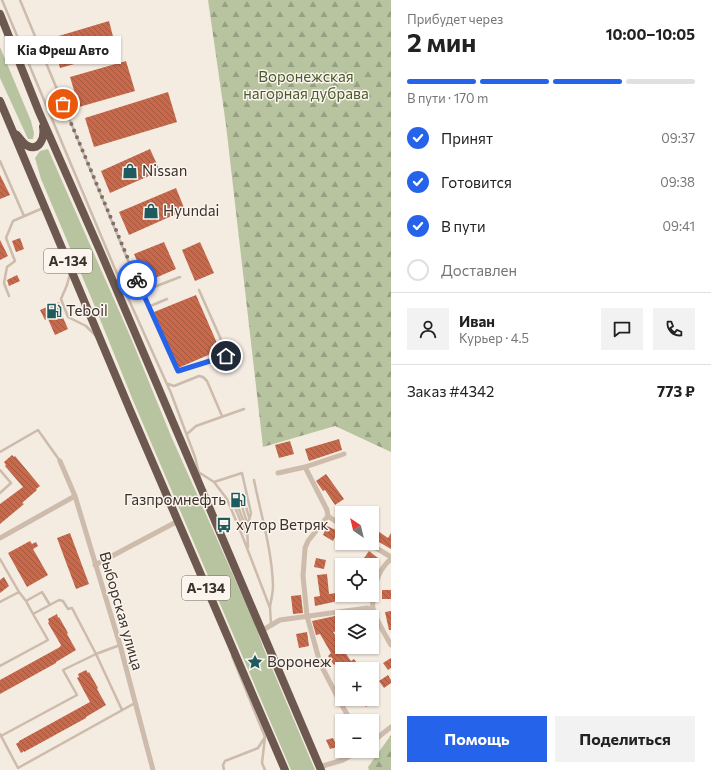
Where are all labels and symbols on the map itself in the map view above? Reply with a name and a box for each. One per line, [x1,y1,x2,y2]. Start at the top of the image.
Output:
callout: Kia Фреш Авто [5,36,121,64]
park label: Воронежская нагорная дубрава [243,67,369,102]
pin [46,87,80,121]
place label: Nissan [142,161,187,179]
shop icon: Nissan [121,162,139,180]
place label: Hyundai [163,201,219,219]
shop icon: Hyundai [142,202,160,220]
road number: А-134 [44,249,92,273]
courier [117,260,157,300]
place label: Teboil [66,301,108,319]
fuel station icon: Teboil [45,302,63,320]
pin [209,339,243,373]
place label: Газпромнефть [124,490,226,508]
fuel station icon: Газпромнефть [229,491,247,509]
north arrow [335,506,379,550]
place label: хутор Ветряк [236,515,329,533]
bus stop icon: хутор Ветряк [215,516,233,534]
street label: Выборская улица [96,549,147,672]
road number: А-134 [182,576,230,600]
place label: Воронеж [267,652,332,670]
place icon: Воронеж [246,653,264,671]

